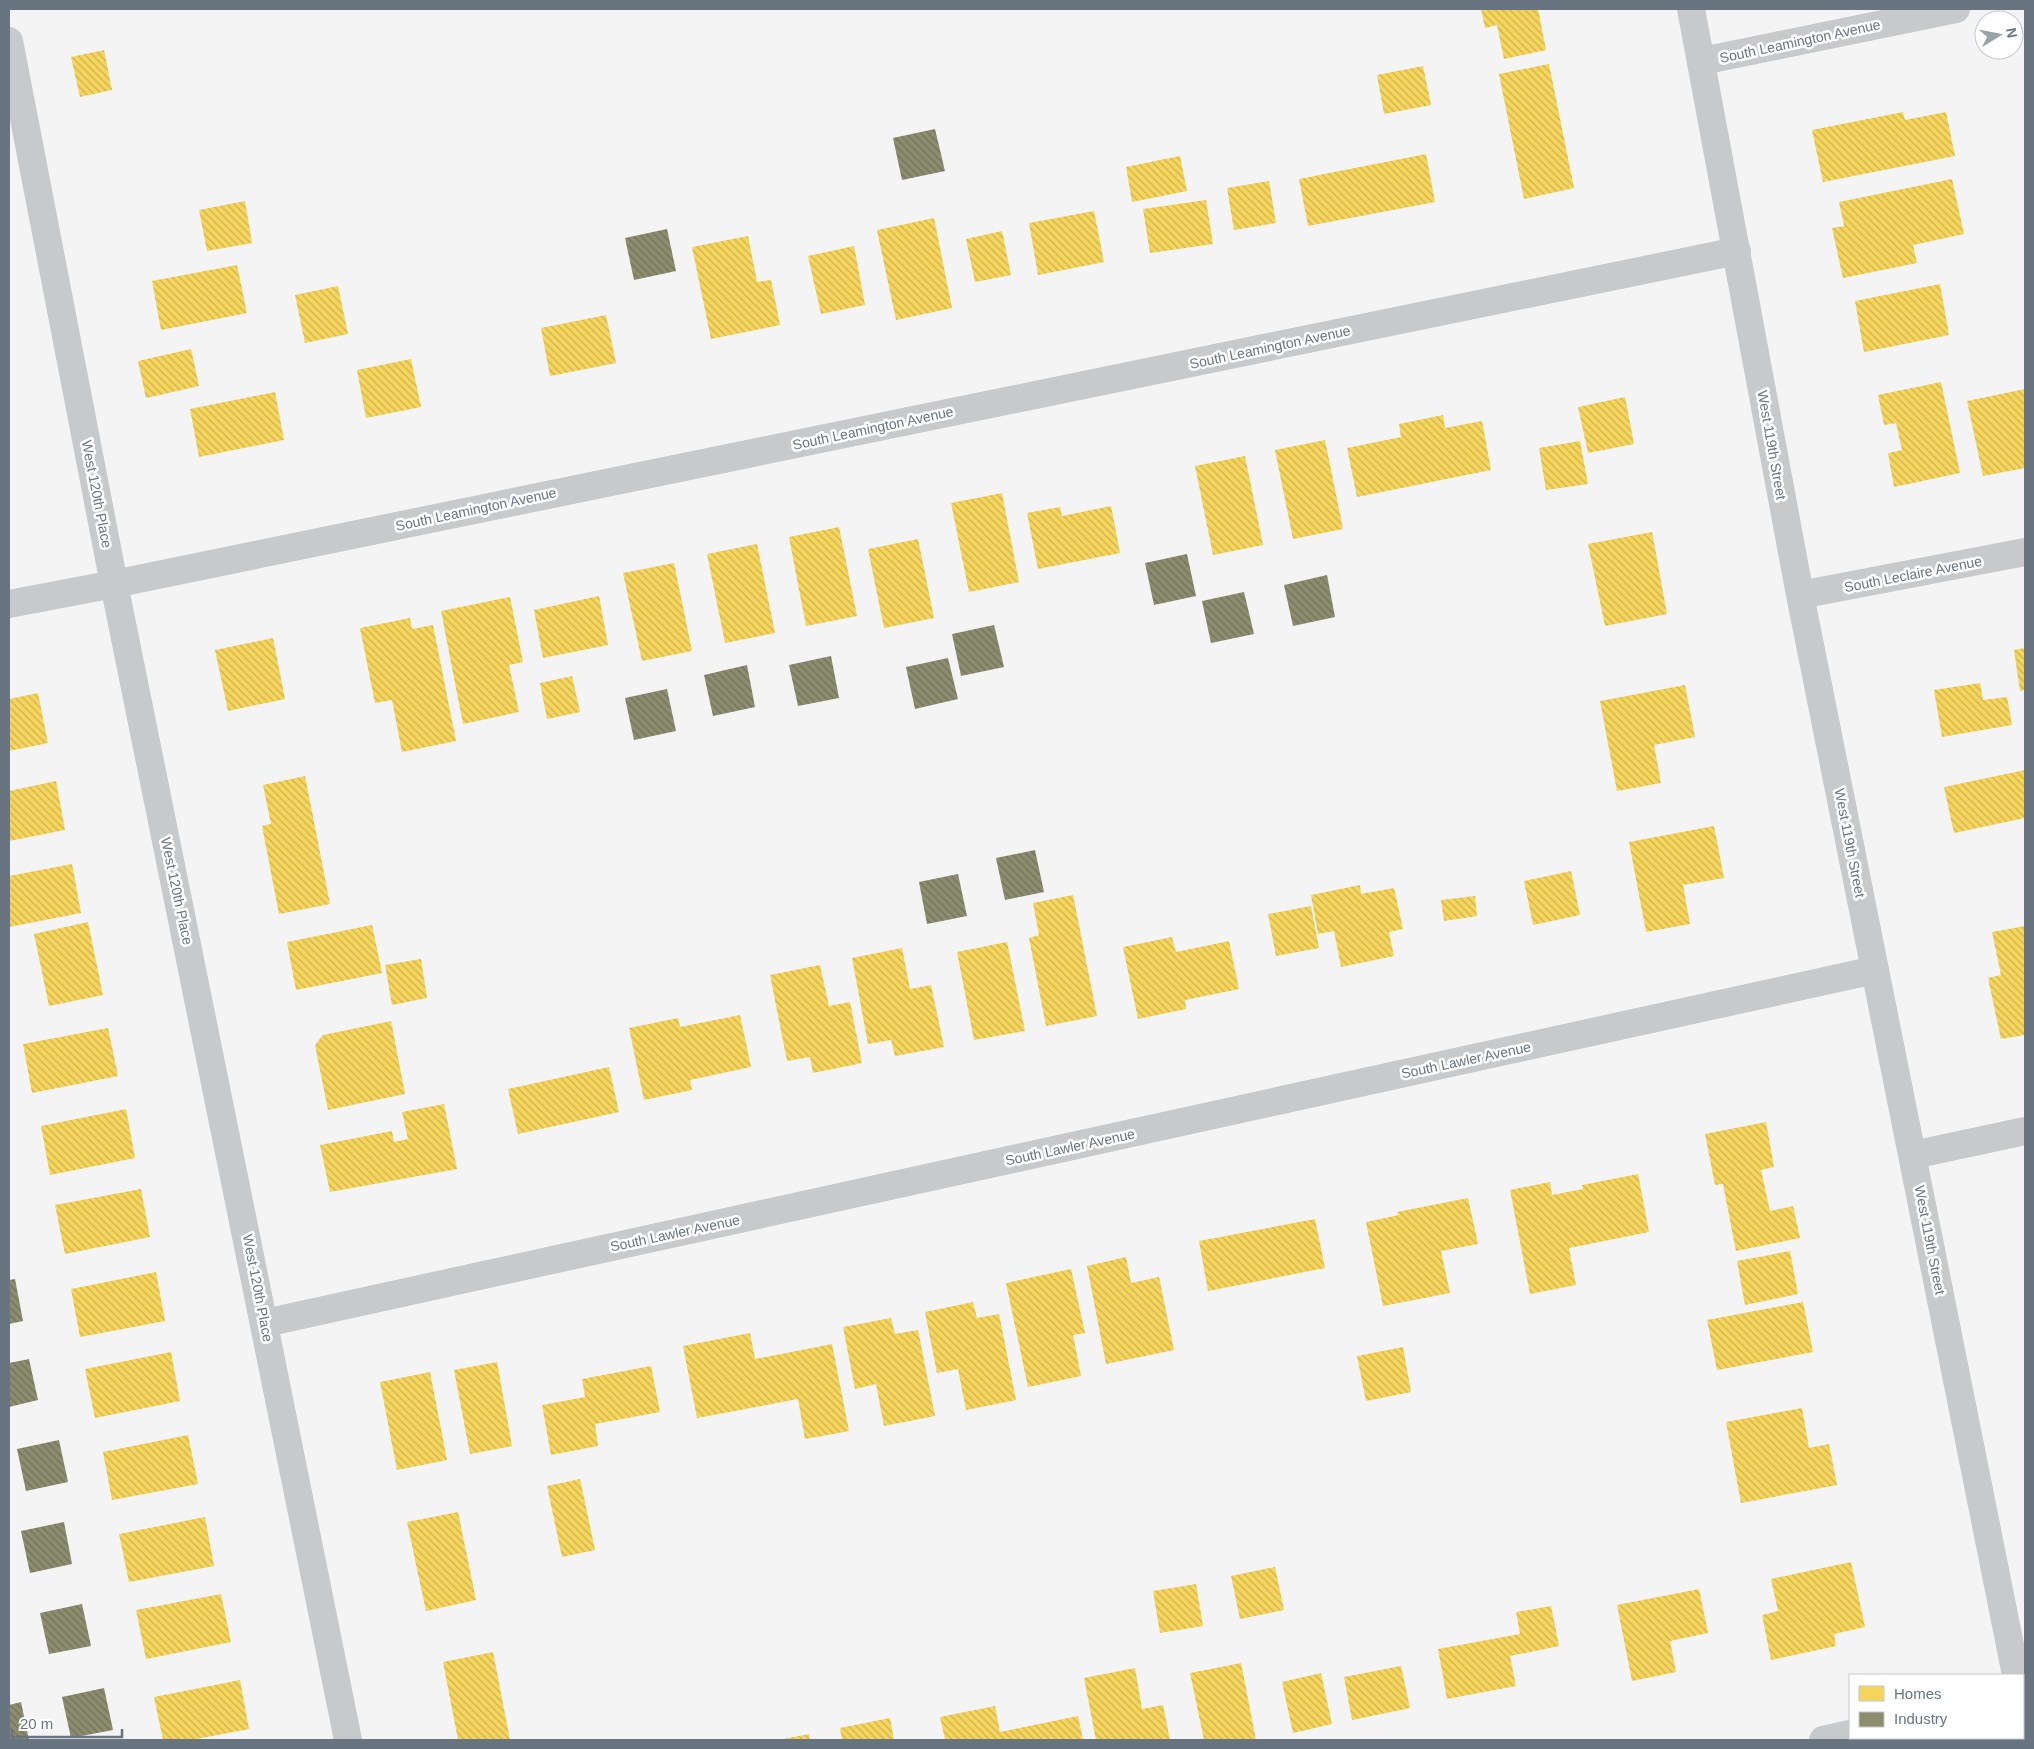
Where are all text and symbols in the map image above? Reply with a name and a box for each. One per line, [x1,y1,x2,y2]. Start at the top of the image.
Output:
north arrow [1974,10,2024,60]
street label: South Leamington Avenue [1718,16,1882,66]
text: N [2003,26,2021,39]
street label: South Leamington Avenue [1188,322,1352,372]
street label: West 119th Street [1755,389,1790,501]
street label: South Leamington Avenue [791,403,955,453]
street label: West 120th Place [79,439,115,549]
street label: South Leamington Avenue [394,484,558,534]
street label: South Leclaire Avenue [1843,553,1983,595]
street label: West 119th Street [1832,787,1868,899]
street label: West 120th Place [158,836,196,946]
street label: South Lawler Avenue [1400,1038,1532,1082]
street label: South Lawler Avenue [1004,1125,1136,1169]
street label: West 119th Street [1912,1184,1948,1296]
street label: South Lawler Avenue [609,1211,741,1255]
street label: West 120th Place [240,1233,276,1343]
legend [1849,1674,2024,1739]
text: Homes [1894,1685,1942,1702]
scale bar [12,1706,122,1738]
text: Industry [1894,1710,1948,1727]
text: 20 m [20,1715,53,1732]

